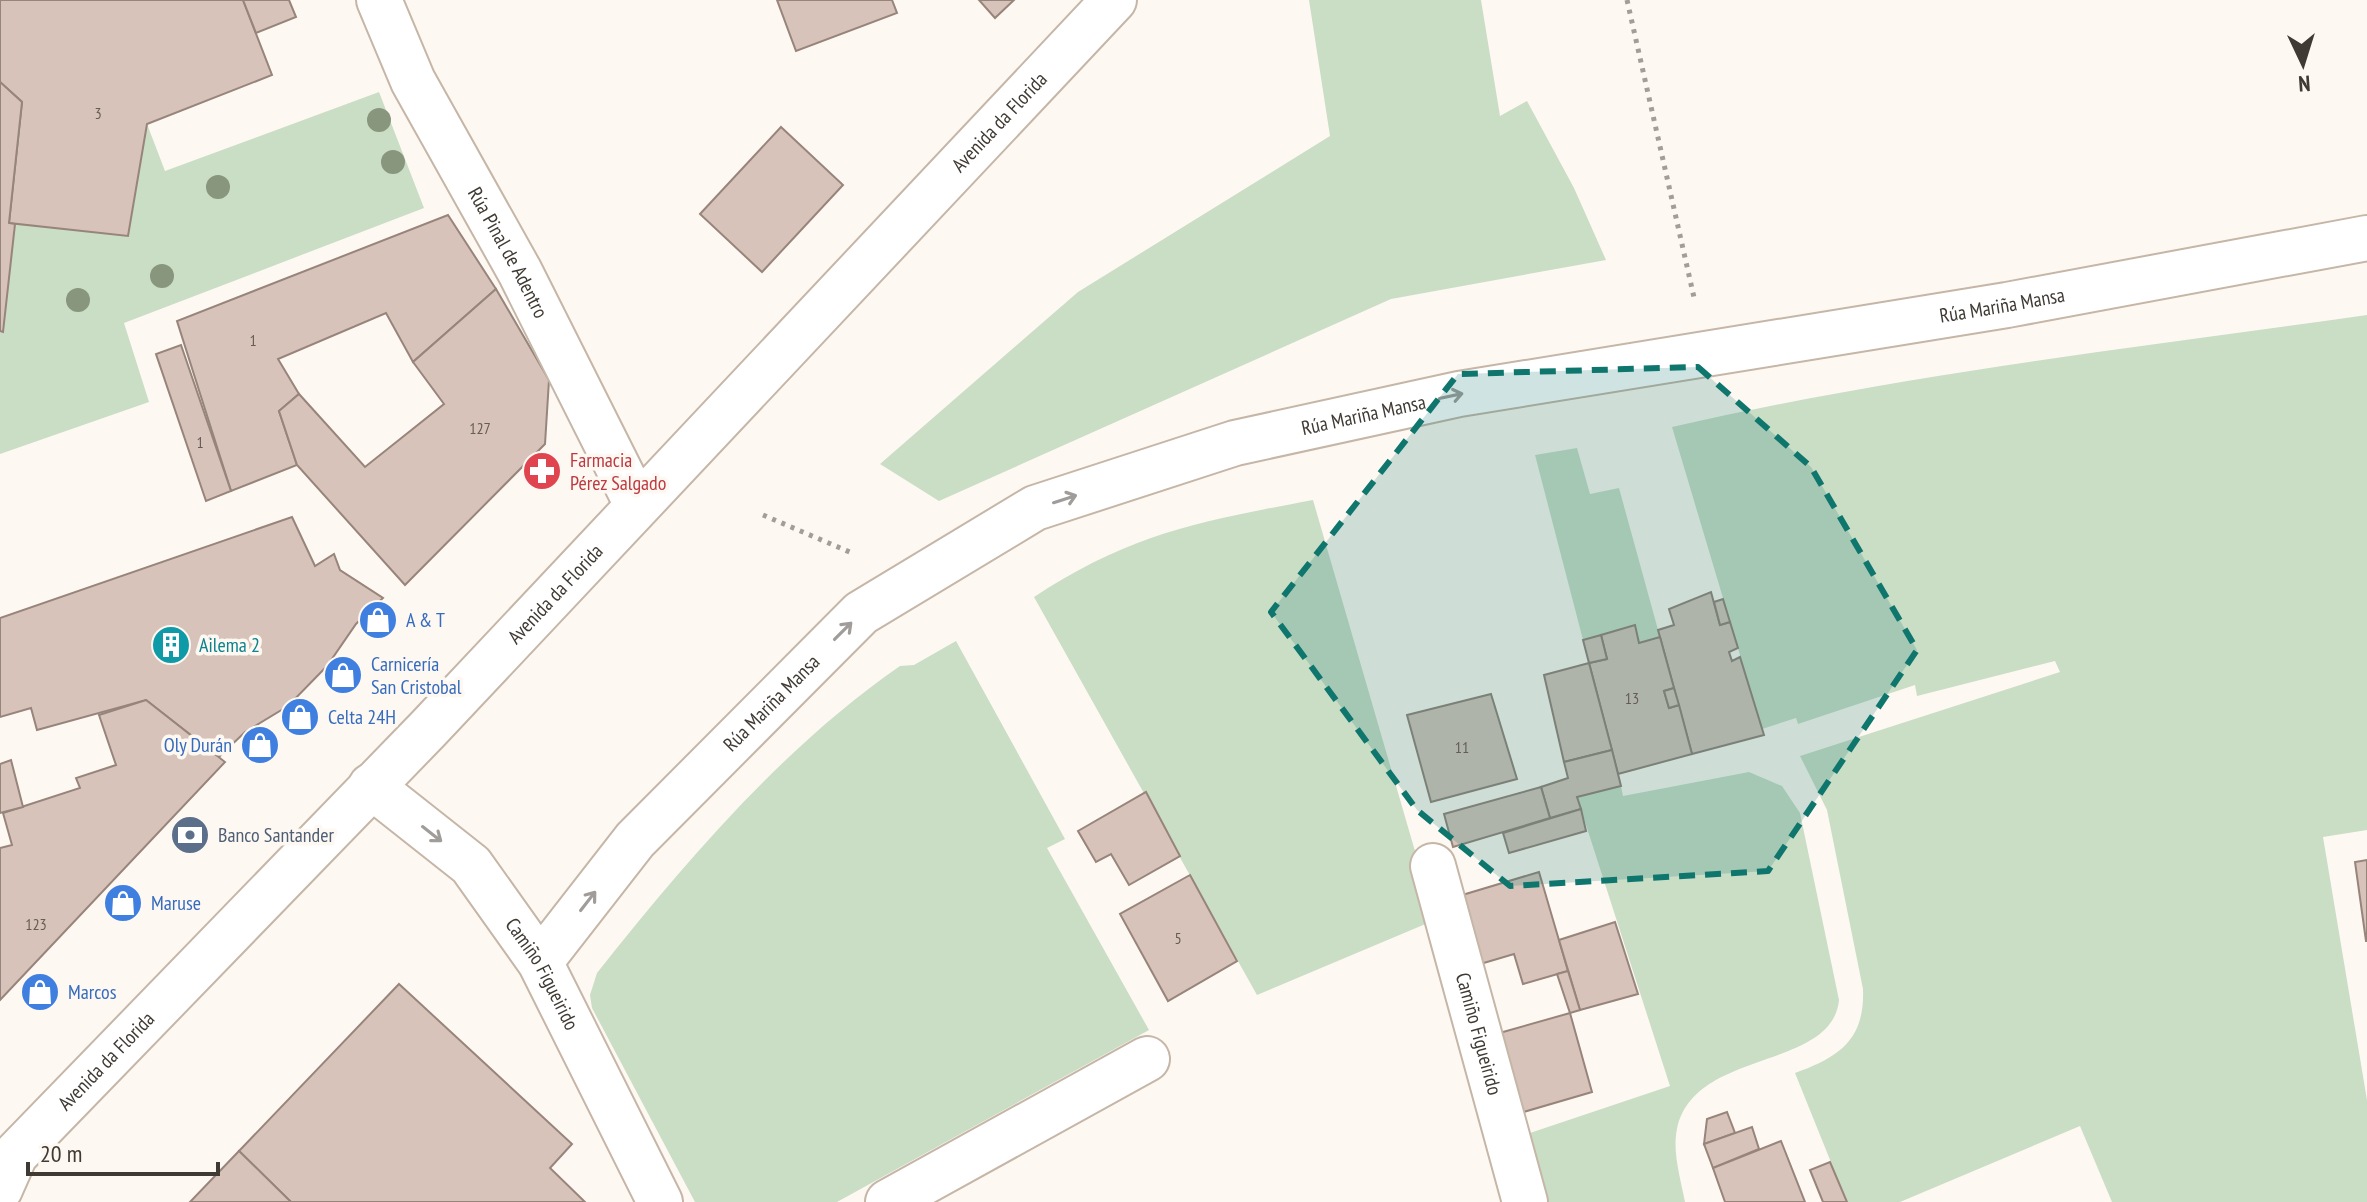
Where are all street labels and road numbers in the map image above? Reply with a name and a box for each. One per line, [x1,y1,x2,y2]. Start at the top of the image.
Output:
street label: Avenida da Florida [946,67,1053,177]
street label: Rúa Pinal de Adentro [462,182,554,322]
street label: Rúa Mariña Mansa [1938,282,2067,329]
street label: Rúa Mariña Mansa [1299,389,1428,441]
street label: Avenida da Florida [502,538,608,649]
street label: Rúa Mariña Mansa [718,649,825,757]
street label: Camiño Figueirido [500,913,585,1034]
street label: Camiño Figueirido [1450,970,1508,1098]
street label: Avenida da Florida [52,1006,160,1116]

